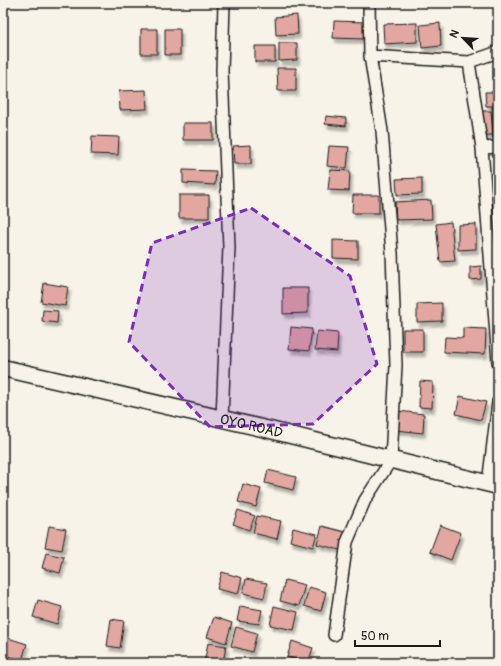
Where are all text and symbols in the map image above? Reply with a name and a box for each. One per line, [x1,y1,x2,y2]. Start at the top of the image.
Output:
north arrow [443,18,483,58]
text: N [447,27,462,40]
street label: OYO ROAD [218,411,285,442]
scale bar [355,622,440,648]
text: 50 m [361,629,389,644]

